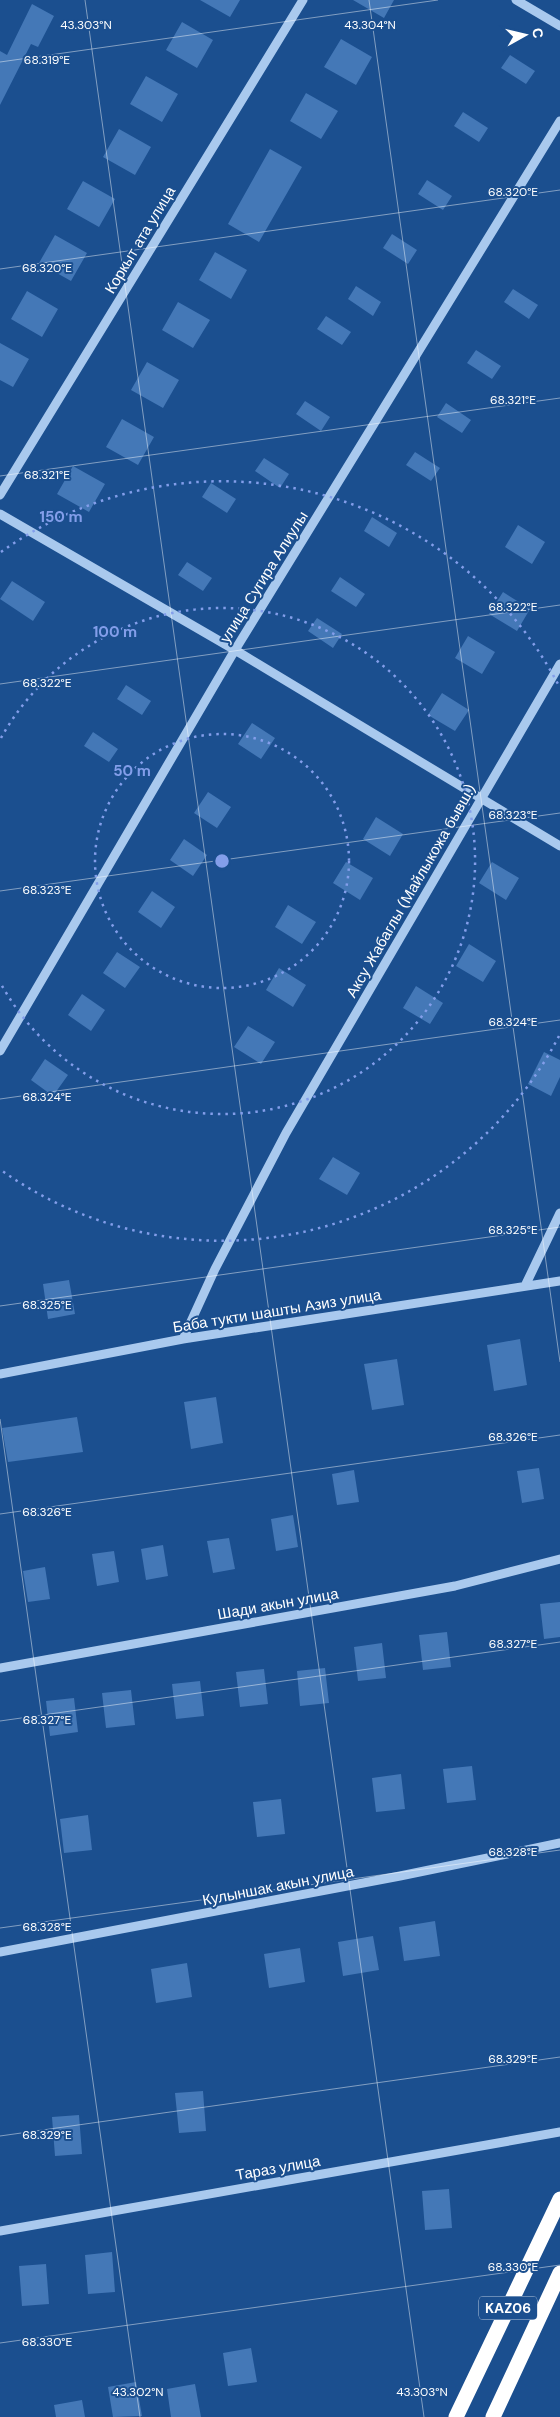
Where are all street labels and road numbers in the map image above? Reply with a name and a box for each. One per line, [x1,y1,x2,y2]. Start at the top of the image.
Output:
street label: Коркыт ата улица [100,182,180,297]
street label: улица Сугира Алиулы [215,507,313,647]
street label: Аксу Жабаглы (Майлыкожа бывш.) [342,781,480,1001]
street label: Баба тукти шашты Азиз улица [171,1285,383,1337]
street label: Шади акын улица [216,1583,341,1624]
street label: Кулыншак акын улица [201,1861,356,1910]
street label: Тараз улица [234,2151,322,2185]
road number: KАZ06 [479,2296,537,2320]

